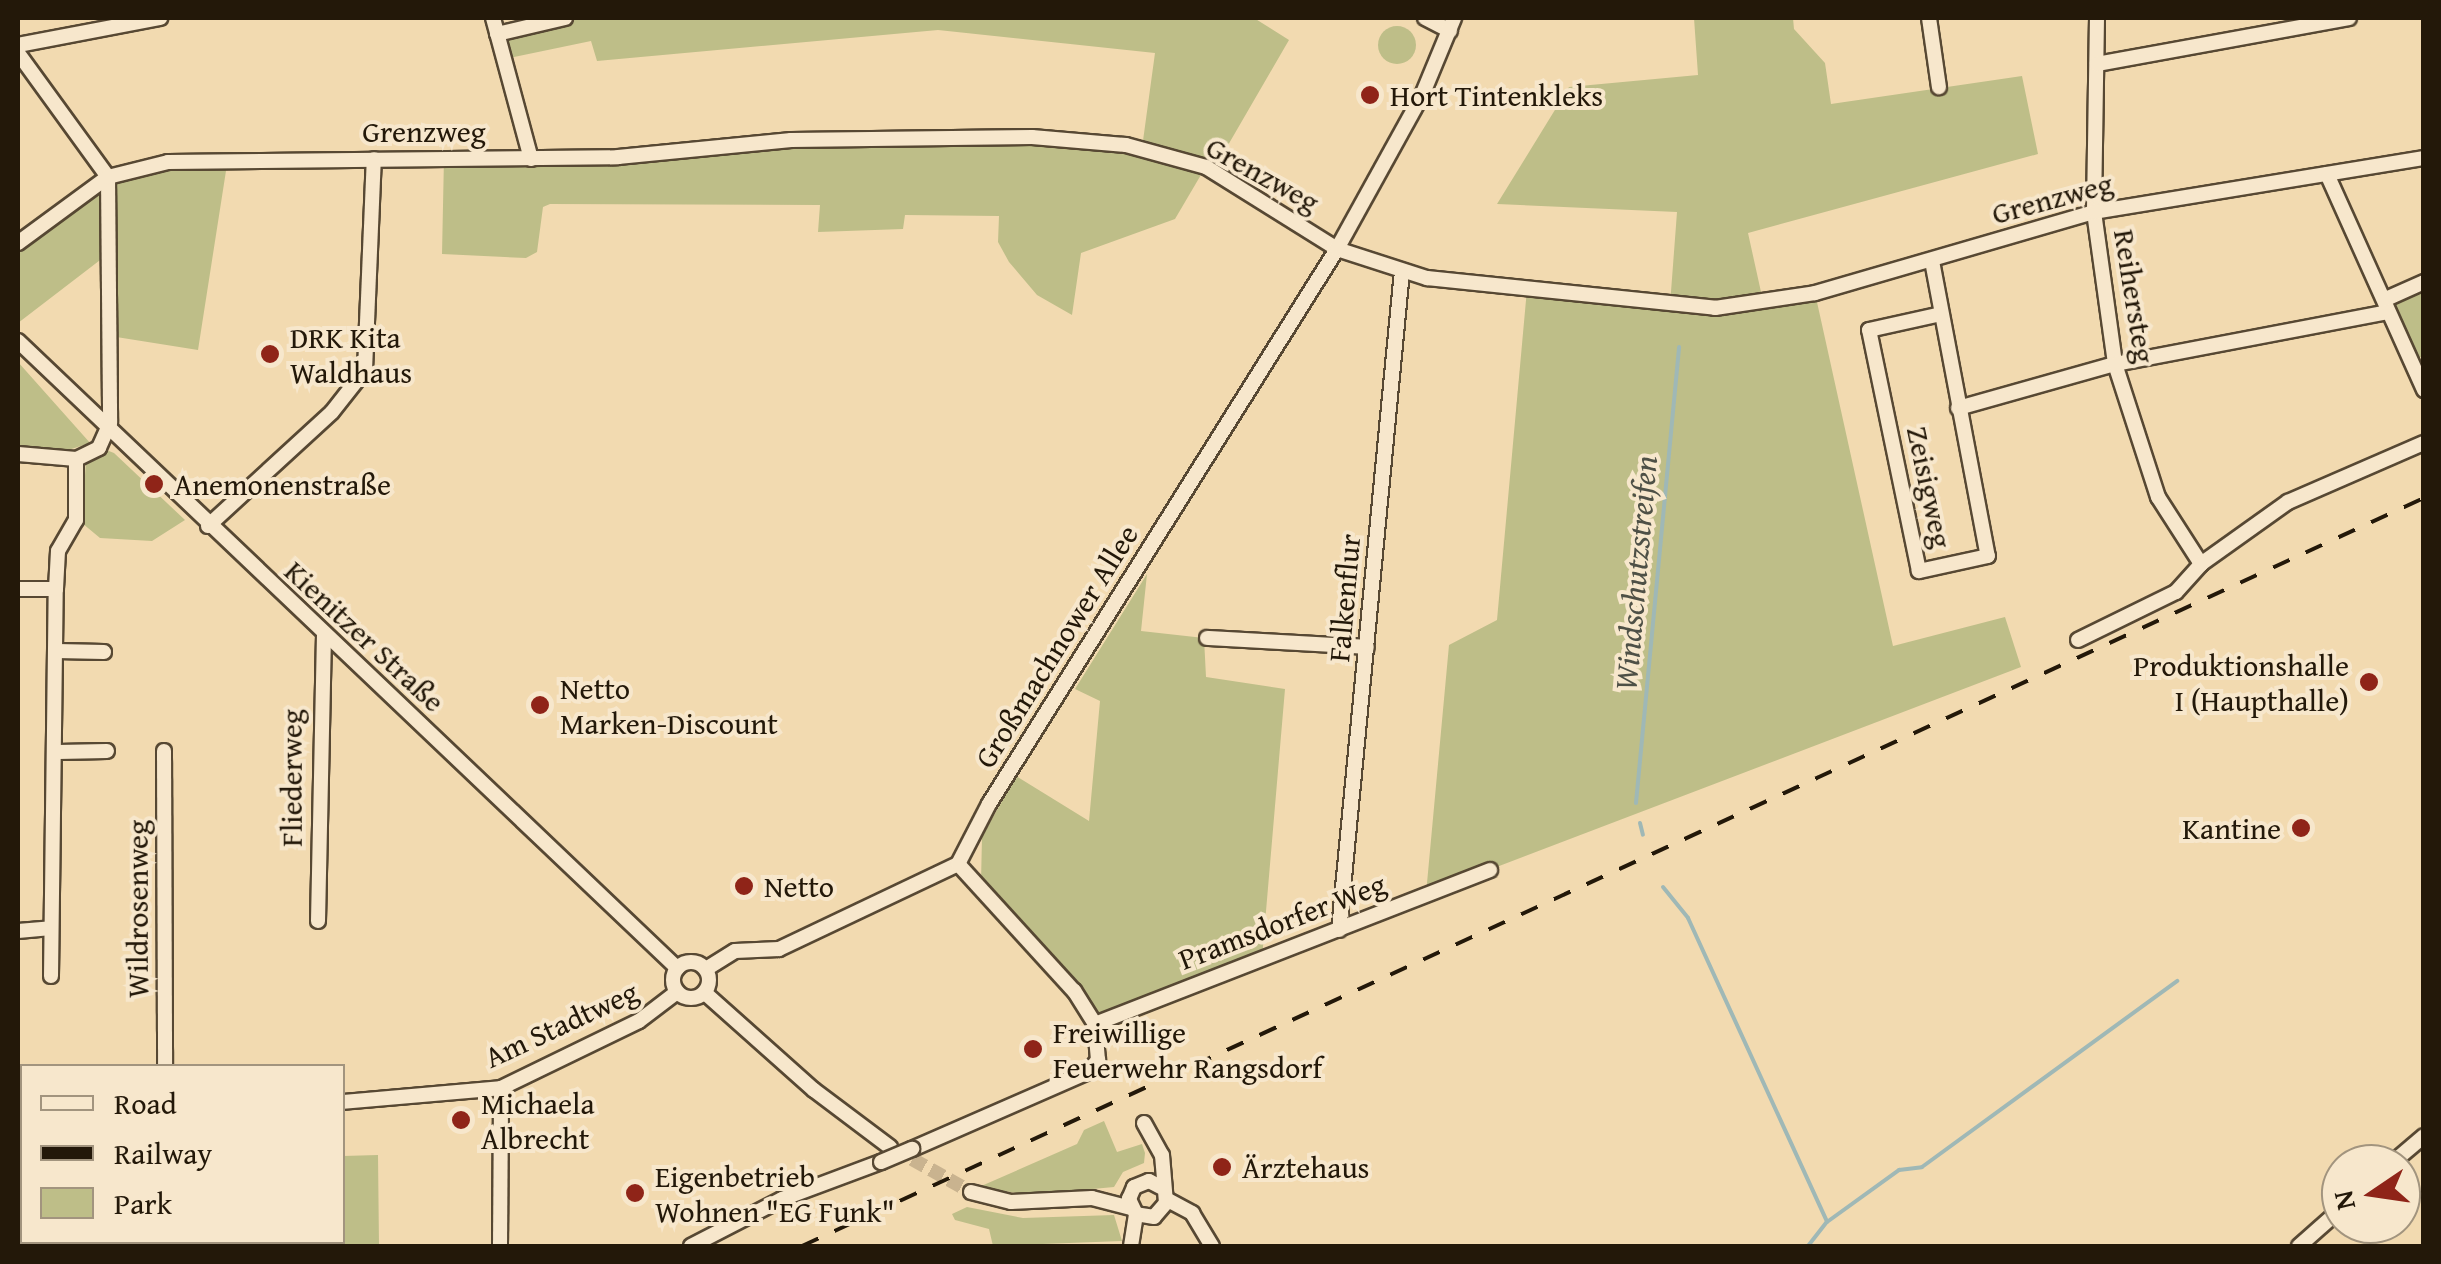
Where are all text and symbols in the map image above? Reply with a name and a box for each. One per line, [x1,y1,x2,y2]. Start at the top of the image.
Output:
place label: Hort Tintenkleks [1390,77,1603,113]
marker: Hort Tintenkleks [1359,84,1381,106]
street label: Grenzweg [362,113,486,149]
street label: Grenzweg [1200,128,1326,220]
street label: Grenzweg [1988,165,2116,231]
street label: Reihersteg [2107,227,2163,365]
place label: DRK Kita Waldhaus [290,319,412,390]
marker: DRK Kita Waldhaus [259,343,281,365]
street label: Zeisigweg [1900,423,1960,551]
water label: Windschutzstreifen [1607,454,1665,692]
place label: Anemonenstraße [174,466,391,502]
marker: Anemonenstraße [143,473,165,495]
street label: Großmachnower Allee [967,518,1145,774]
street label: Falkenflur [1320,533,1368,663]
street label: Kienitzer Straße [278,553,452,719]
place label: Produktionshalle I (Haupthalle) [2133,647,2349,718]
place label: Netto Marken-Discount [560,670,778,740]
marker: Produktionshalle I (Haupthalle) [2358,671,2380,693]
marker: Netto Marken-Discount [529,694,551,716]
street label: Fliederweg [273,709,309,847]
place label: Kantine [2182,810,2281,846]
marker: Kantine [2290,817,2312,839]
street label: Wildrosenweg [119,820,155,998]
street label: Pramsdorfer Weg [1174,865,1390,977]
place label: Netto [764,868,834,904]
marker: Netto [733,875,755,897]
street label: Am Stadtweg [479,973,643,1075]
place label: Freiwillige Feuerwehr Rangsdorf [1053,1014,1322,1084]
marker: Freiwillige Feuerwehr Rangsdorf [1022,1038,1044,1060]
legend [20,1064,345,1244]
text: Road [114,1081,177,1125]
place label: Michaela Albrecht [481,1085,595,1156]
marker: Michaela Albrecht [450,1109,472,1131]
text: Railway [114,1131,212,1175]
north arrow [2321,1144,2421,1244]
place label: Ärztehaus [1242,1149,1370,1185]
marker: Ärztehaus [1211,1156,1233,1178]
place label: Eigenbetrieb Wohnen "EG Funk" [655,1158,895,1228]
text: Park [114,1181,172,1225]
marker: Eigenbetrieb Wohnen "EG Funk" [624,1182,646,1204]
text: N [2321,1187,2365,1214]

